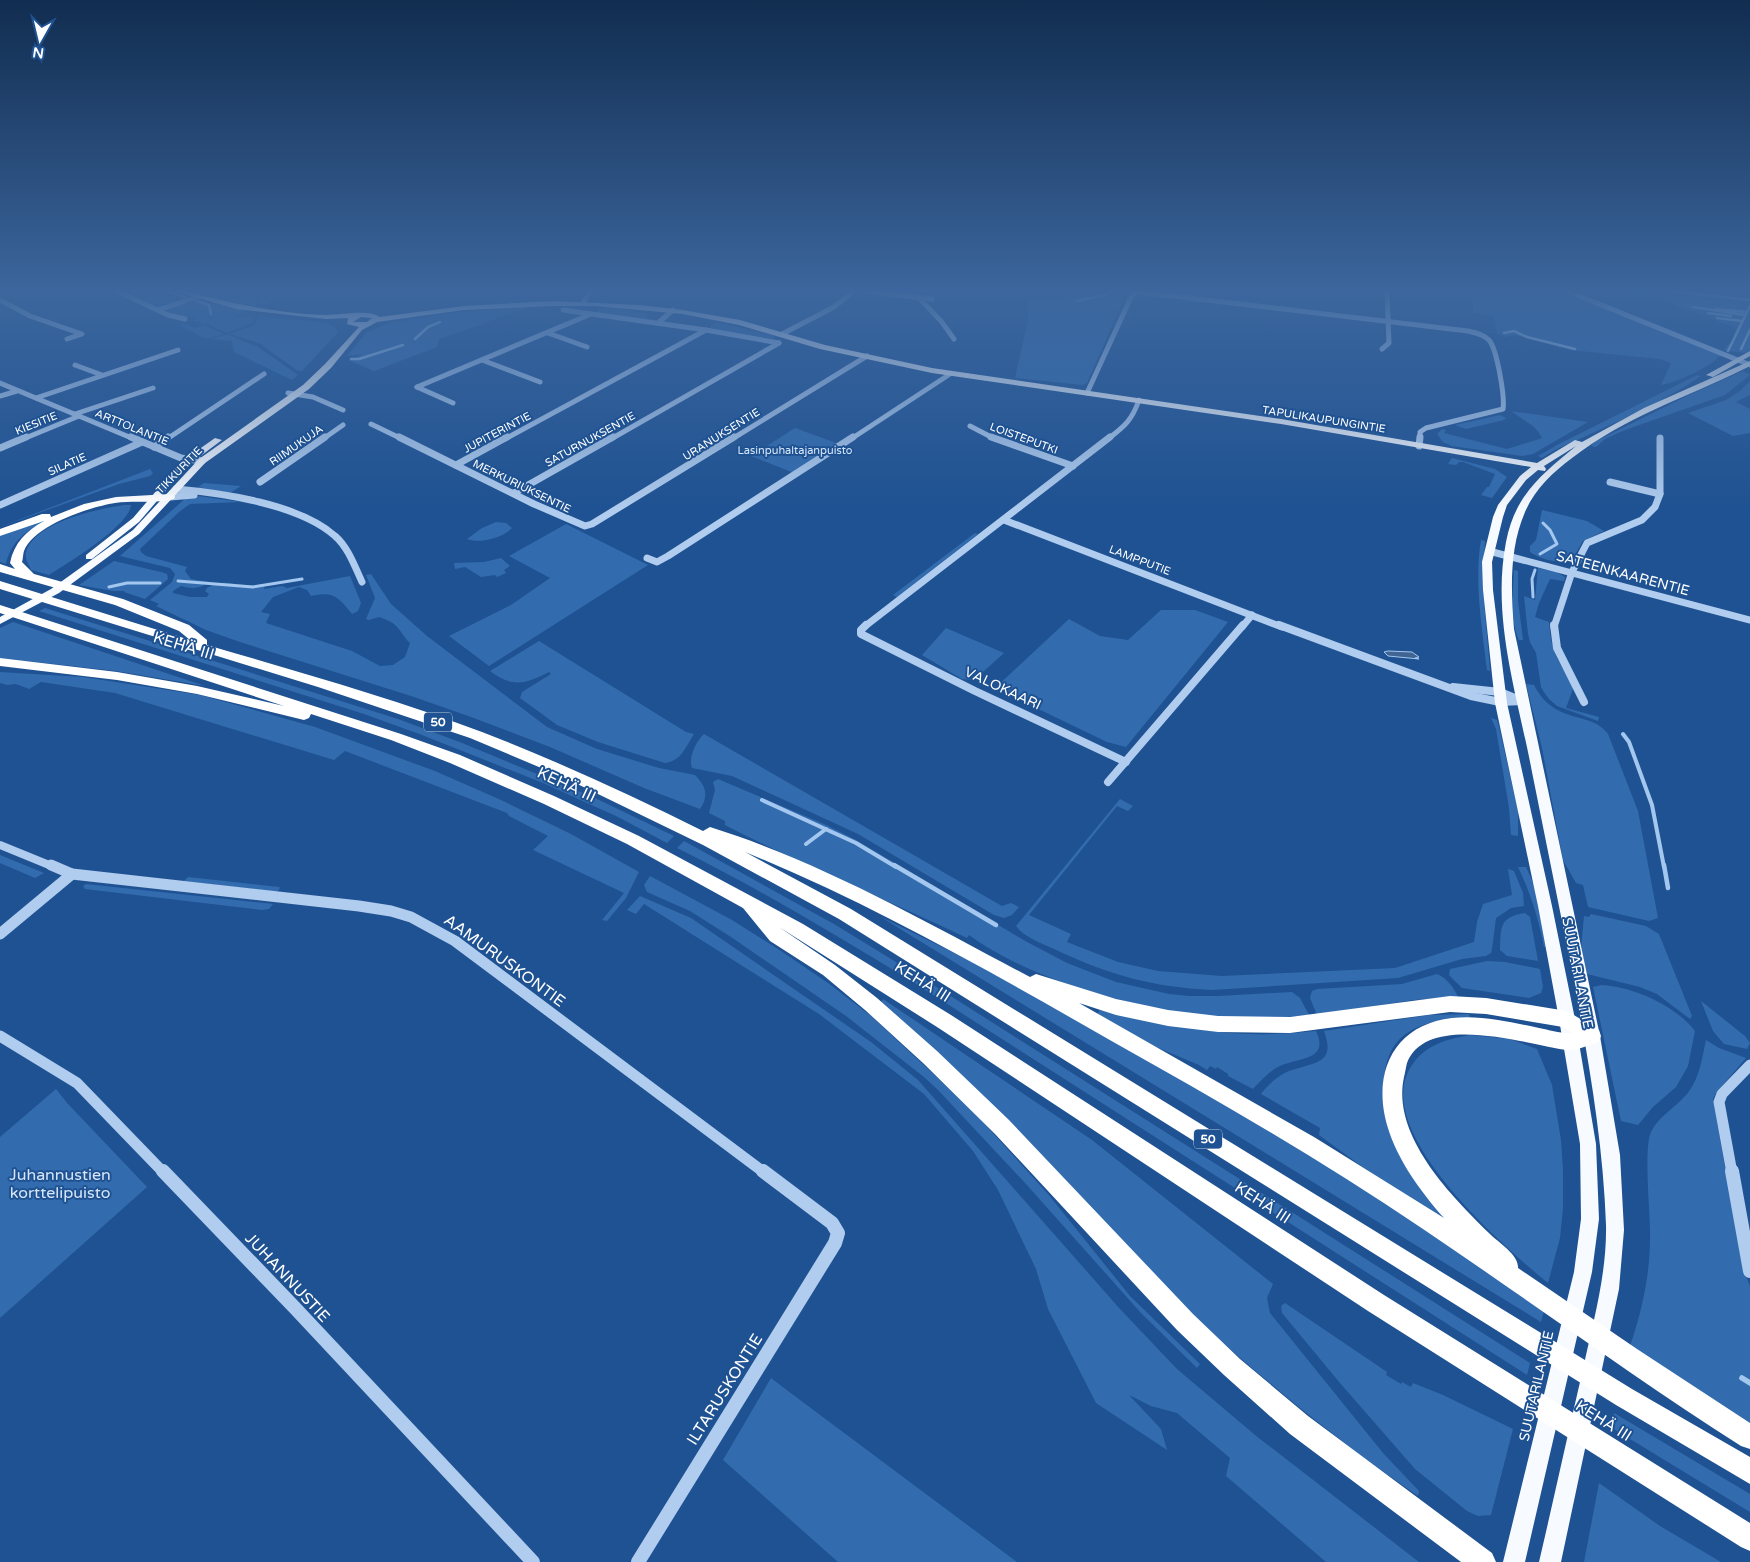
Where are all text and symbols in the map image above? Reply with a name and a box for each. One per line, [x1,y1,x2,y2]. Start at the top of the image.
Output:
north arrow [15,15,65,65]
text: N [32,43,45,62]
street label: TAPULIKAUPUNGINTIE [1261,403,1386,436]
street label: URANUKSENTIE [680,405,762,463]
street label: ARTTOLANTIE [93,407,170,448]
street label: KIESITIE [13,409,59,438]
street label: JUPITERINTIE [461,409,533,456]
street label: SATURNUKSENTIE [543,409,638,470]
street label: LOISTEPUTKI [988,420,1060,457]
street label: RIIMUKUJA [267,422,325,469]
street label: TIKKURITIE [154,444,205,497]
park label: Lasinpuhaltajanpuisto [738,444,853,457]
street label: SILATIE [46,450,88,479]
street label: MERKURIUKSENTIE [471,457,573,516]
street label: LAMPPUTIE [1107,543,1172,578]
street label: SATEENKAARENTIE [1554,548,1691,599]
street label: KEHÄ III [151,627,217,665]
street label: VALOKAARI [962,663,1044,714]
road number: 50 [424,712,452,732]
street label: KEHÄ III [534,763,599,807]
street label: AAMURUSKONTIE [440,910,569,1012]
street label: SUUTARILANTIE [1558,916,1597,1030]
street label: KEHÄ III [891,957,954,1007]
road number: 50 [1194,1130,1222,1148]
park label: Juhannustien korttelipuisto [9,1165,111,1203]
street label: KEHÄ III [1231,1177,1294,1228]
street label: JUHANNUSTIE [241,1229,334,1327]
street label: SUUTARILANTIE [1516,1329,1557,1443]
street label: ILTARUSKONTIE [683,1330,767,1449]
street label: KEHÄ III [1572,1396,1635,1446]

